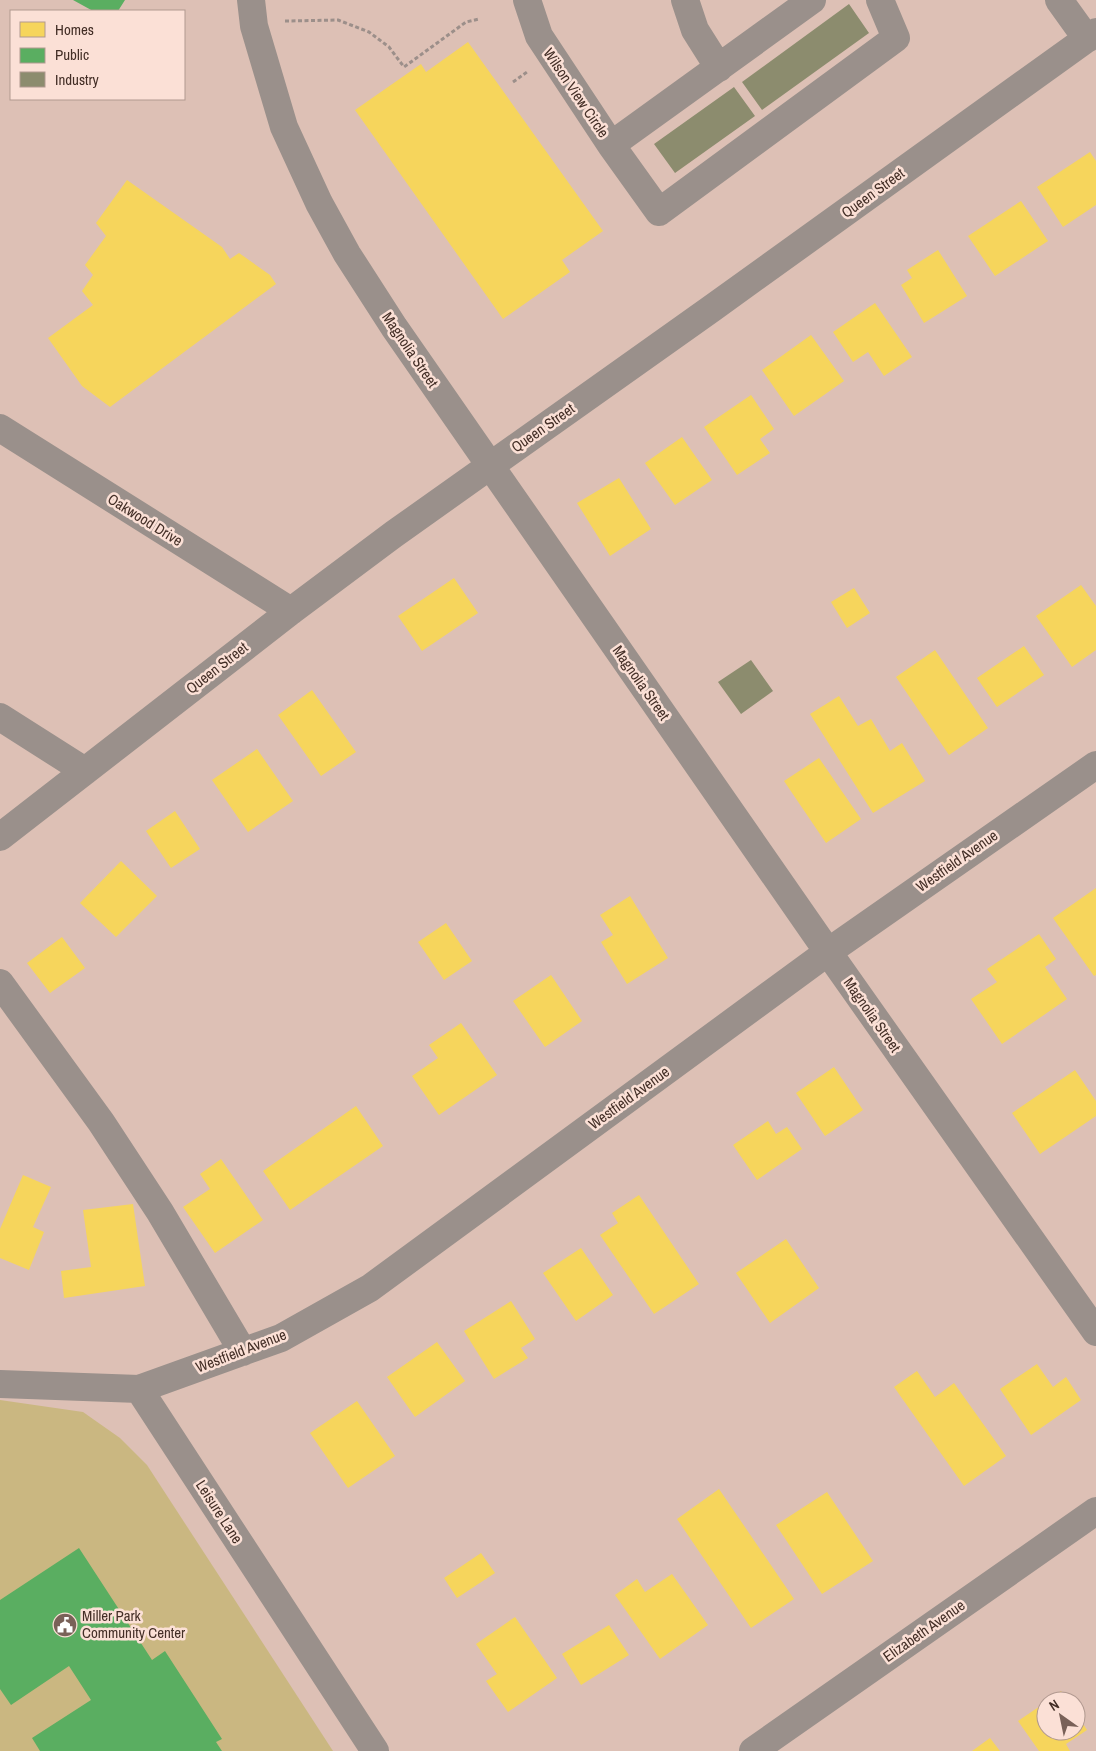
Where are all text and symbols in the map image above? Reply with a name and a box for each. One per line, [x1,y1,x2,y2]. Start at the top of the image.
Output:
legend [10,10,185,100]
text: Homes [55,19,94,40]
text: Public [55,44,89,65]
street label: Wilson View Circle [539,44,614,142]
text: Industry [55,69,100,90]
street label: Queen Street [837,162,909,223]
street label: Magnolia Street [377,308,444,392]
street label: Queen Street [507,398,579,457]
street label: Oakwood Drive [104,488,187,551]
street label: Queen Street [181,636,252,698]
street label: Magnolia Street [608,641,675,725]
street label: Westfield Avenue [912,825,1002,897]
street label: Magnolia Street [839,973,906,1057]
street label: Westfield Avenue [584,1061,674,1134]
street label: Westfield Avenue [193,1324,289,1377]
street label: Leisure Lane [191,1476,248,1548]
street label: Elizabeth Avenue [879,1595,969,1667]
place label: Miller Park Community Center [82,1605,185,1643]
public building icon: Miller Park Community Center [52,1612,78,1638]
north arrow [1036,1691,1086,1741]
text: N [1046,1695,1062,1715]

